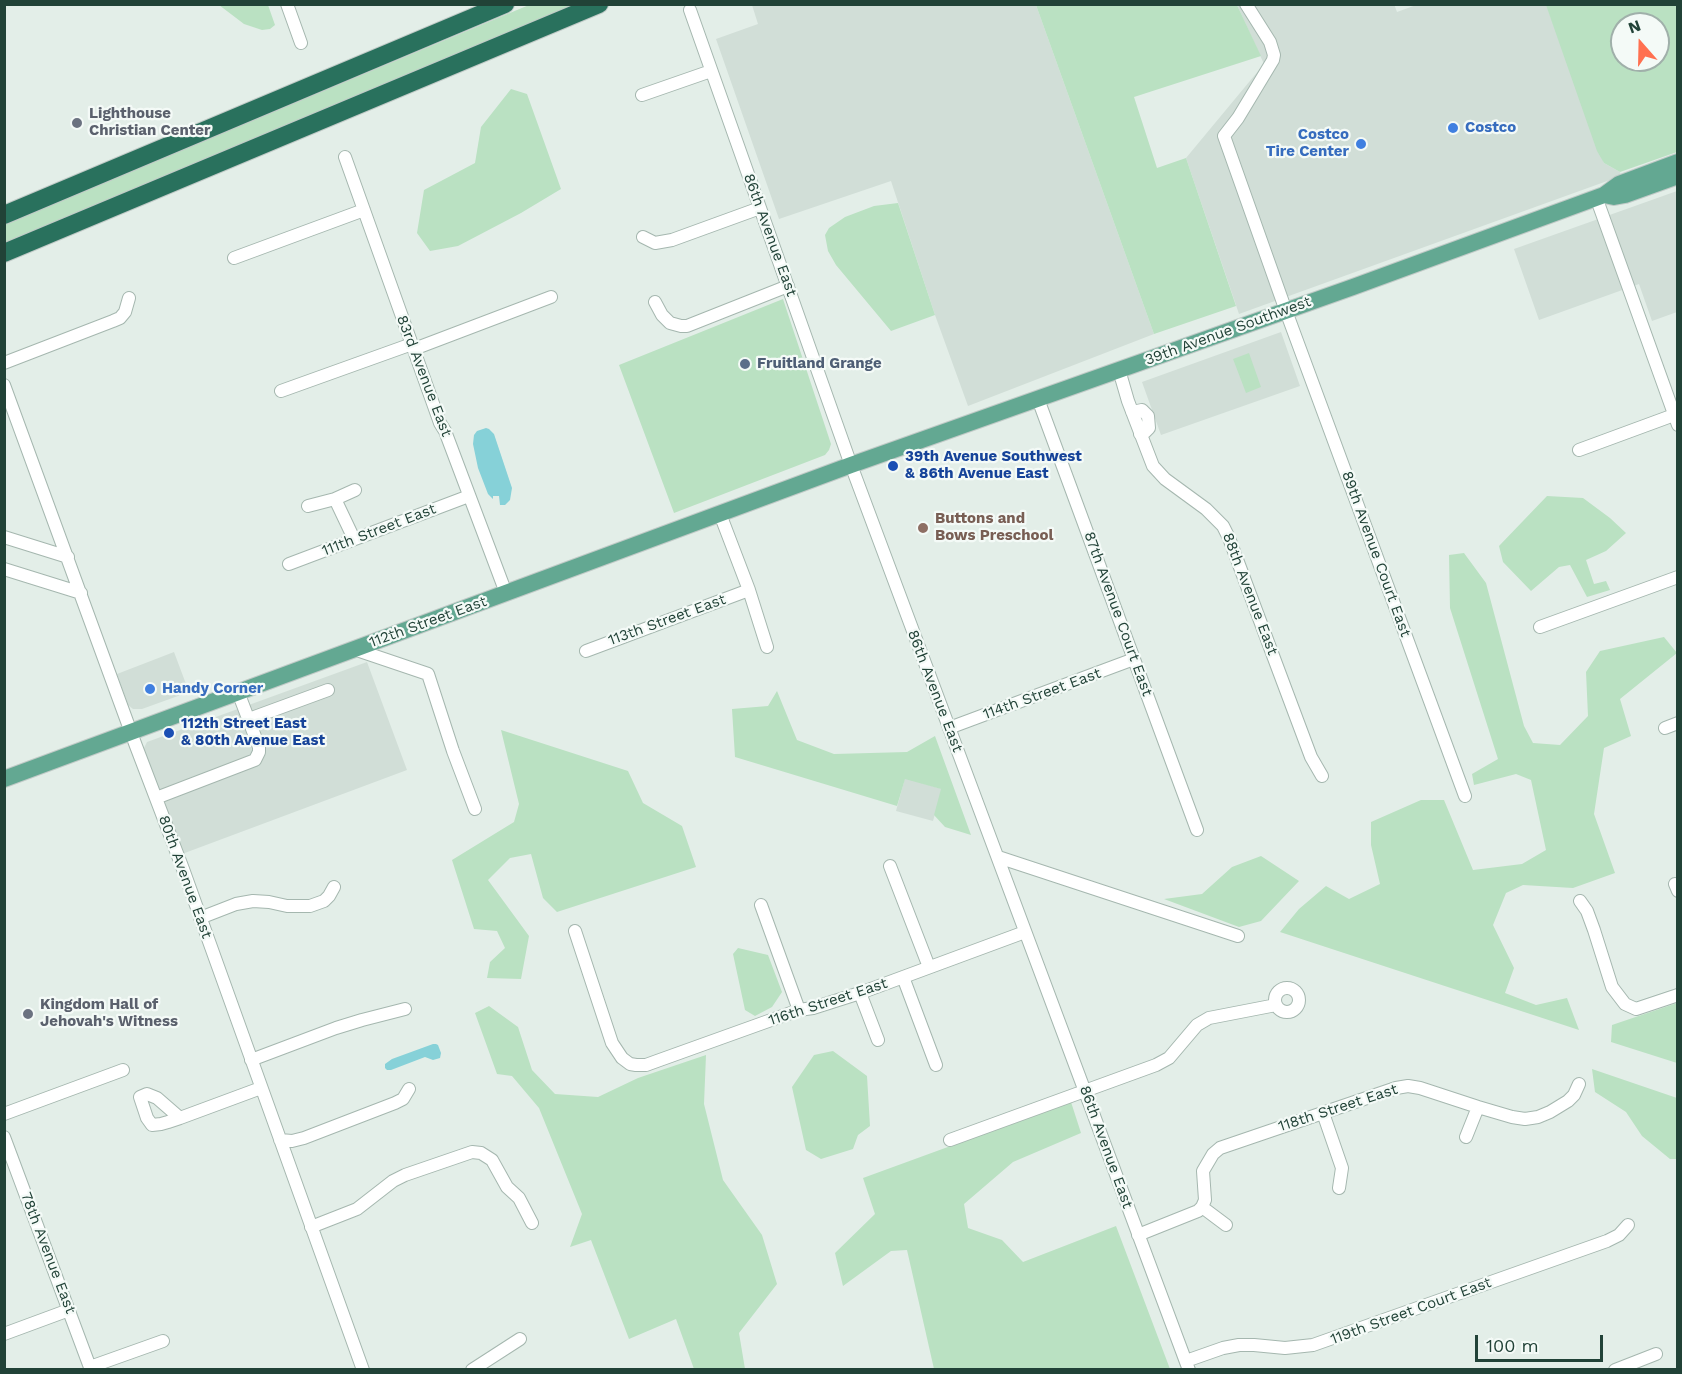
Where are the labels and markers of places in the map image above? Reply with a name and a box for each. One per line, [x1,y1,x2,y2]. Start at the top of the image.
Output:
place label: Lighthouse Christian Center [89,105,210,140]
marker: Lighthouse Christian Center [70,116,84,130]
place label: Costco [1465,119,1516,137]
marker: Costco [1446,121,1460,135]
place label: Costco Tire Center [1266,126,1349,161]
marker: Costco Tire Center [1354,137,1368,151]
place label: Fruitland Grange [757,355,882,373]
marker: Fruitland Grange [738,357,752,371]
place label: 39th Avenue Southwest & 86th Avenue East [905,448,1082,483]
marker: 39th Avenue Southwest & 86th Avenue East [886,459,900,473]
place label: Buttons and Bows Preschool [935,510,1053,545]
marker: Buttons and Bows Preschool [916,521,930,535]
place label: Handy Corner [162,680,263,698]
marker: Handy Corner [143,682,157,696]
place label: 112th Street East & 80th Avenue East [181,715,325,750]
marker: 112th Street East & 80th Avenue East [162,726,176,740]
place label: Kingdom Hall of Jehovah's Witness [40,996,178,1031]
marker: Kingdom Hall of Jehovah's Witness [21,1007,35,1021]

